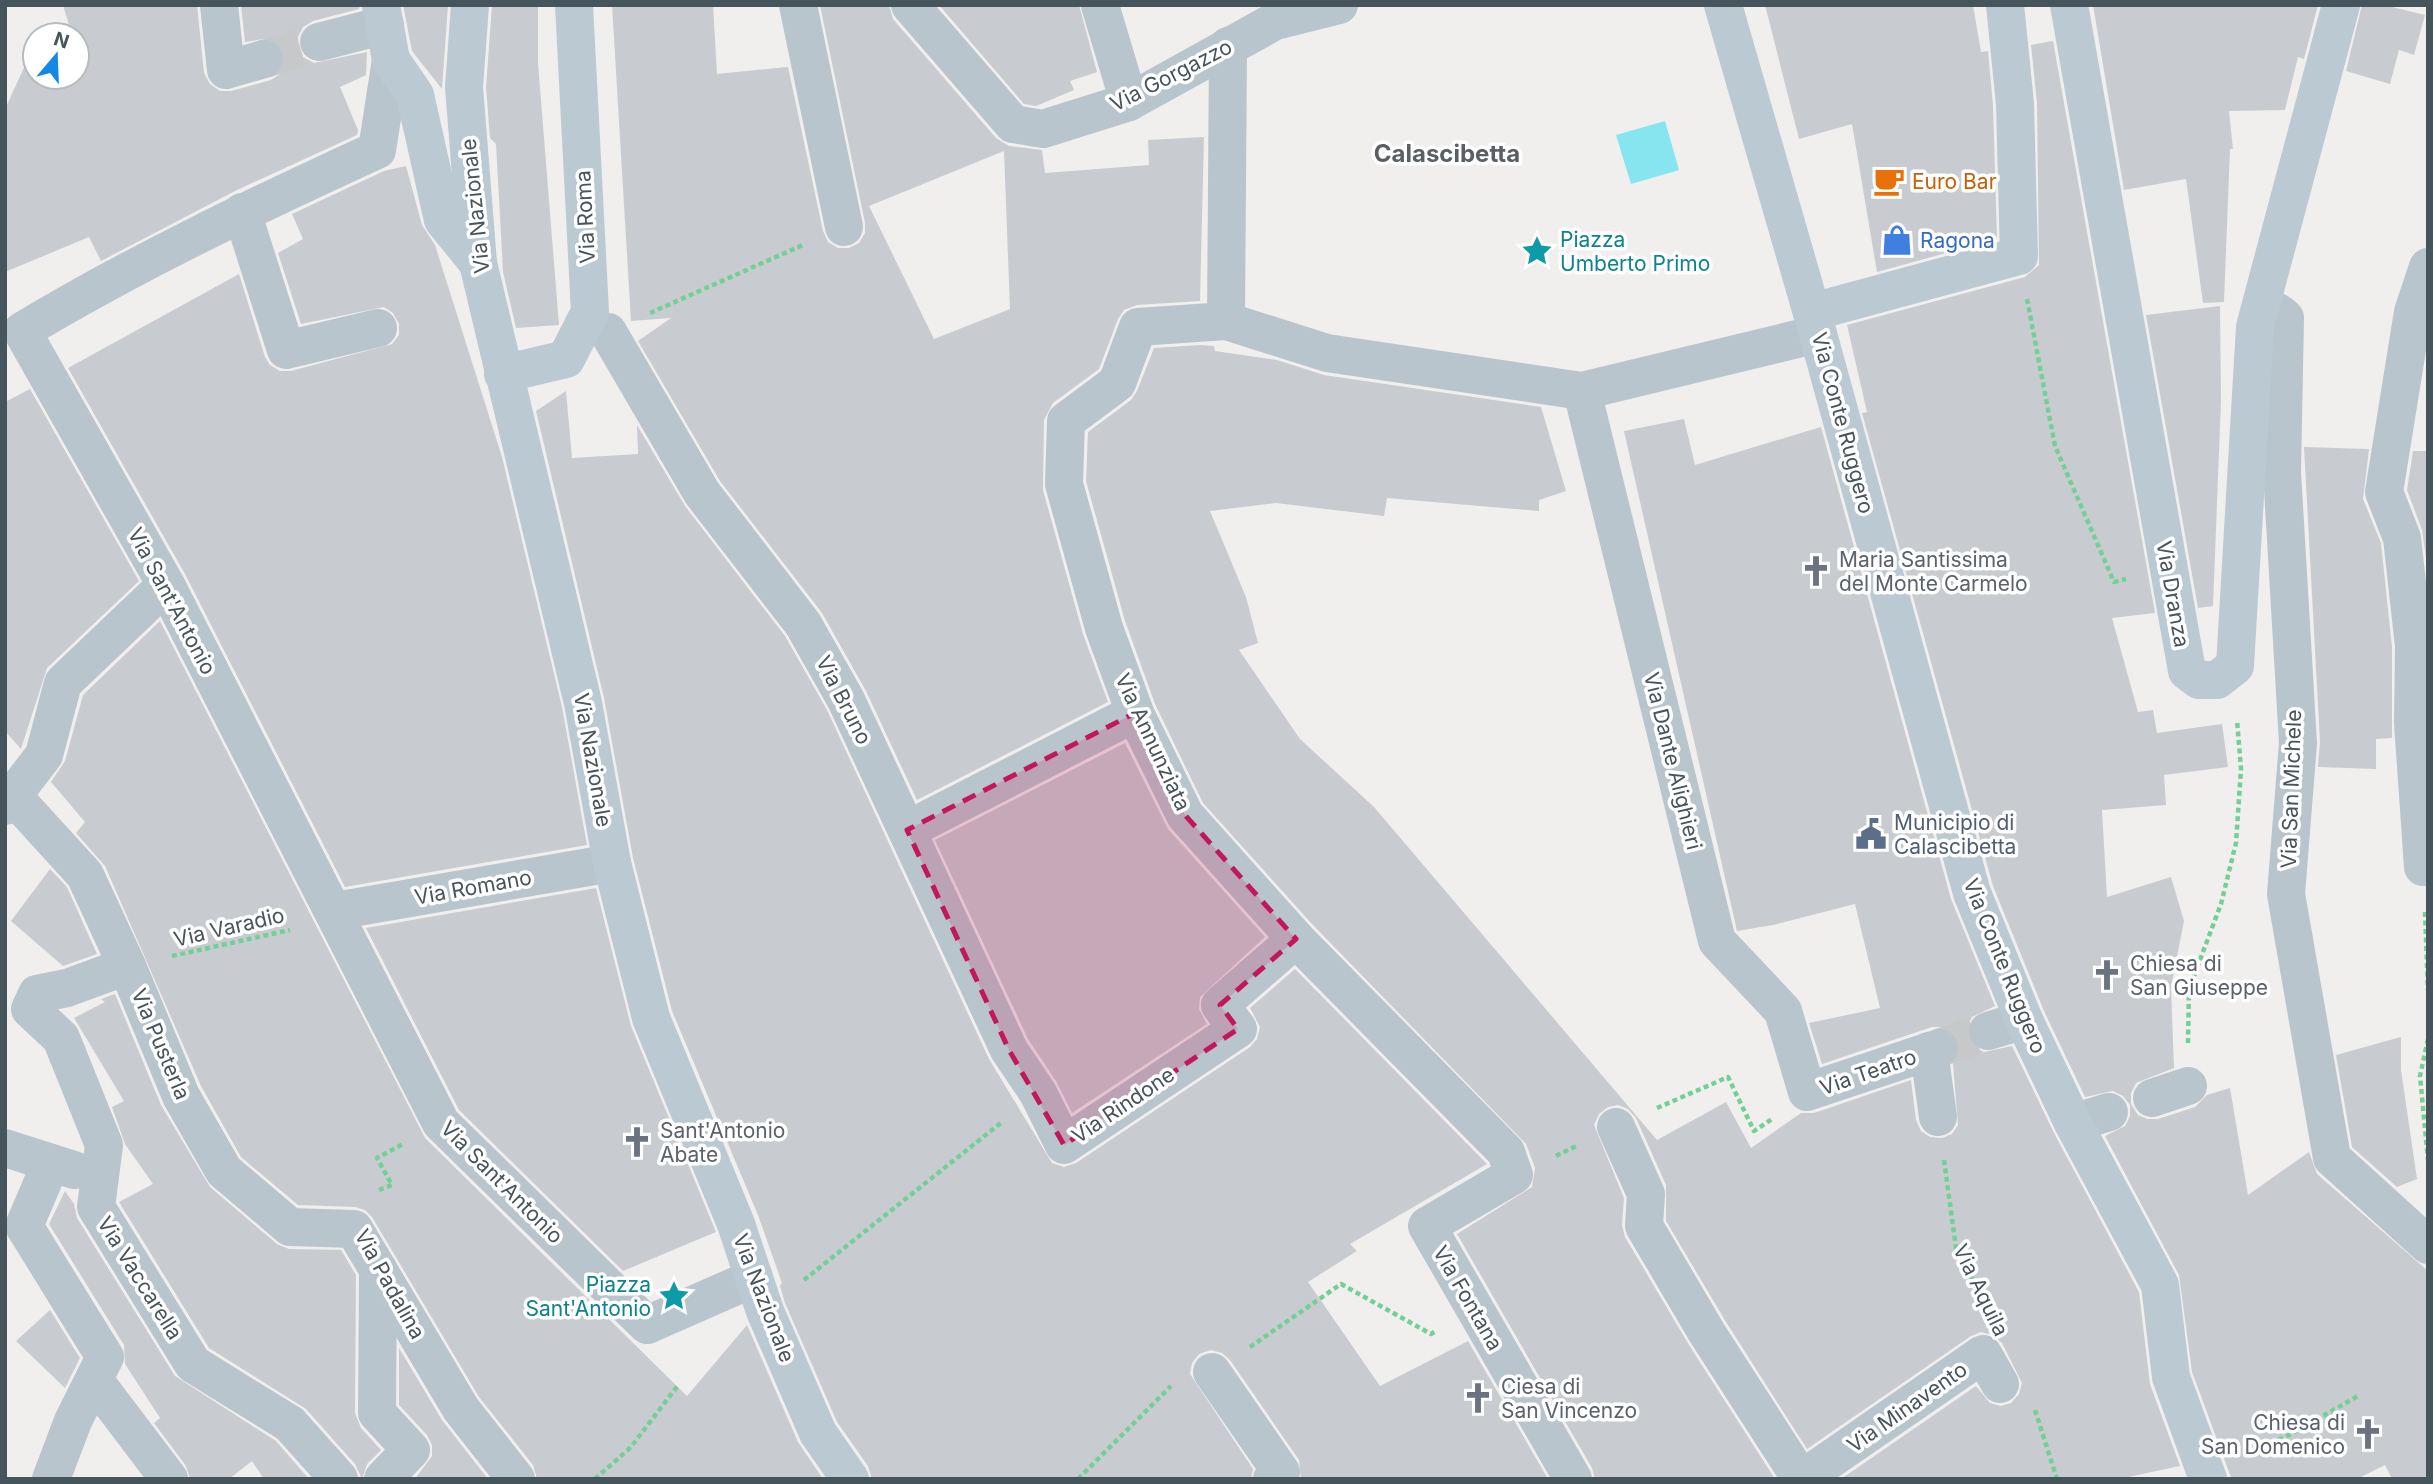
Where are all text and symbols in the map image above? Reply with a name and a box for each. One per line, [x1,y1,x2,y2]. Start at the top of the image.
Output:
north arrow [21,21,91,91]
text: N [51,27,72,54]
street label: Via Gorgazzo [1106,34,1236,116]
street label: Via Nazionale [455,137,495,275]
district label: Calascibetta [1374,139,1520,168]
cafe icon: Euro Bar [1872,164,1906,198]
place label: Euro Bar [1912,169,1997,194]
street label: Via Roma [570,170,600,264]
shop icon: Ragona [1880,223,1914,257]
place label: Piazza Umberto Primo [1560,227,1710,276]
place label: Ragona [1920,228,1995,253]
place icon: Piazza Umberto Primo [1520,234,1554,268]
street label: Via Conte Ruggero [1807,330,1879,516]
street label: Via Sant'Antonio [123,523,221,679]
street label: Via Dranza [2151,539,2195,649]
place label: Maria Santissima del Monte Carmelo [1839,547,2028,596]
church icon: Maria Santissima del Monte Carmelo [1799,554,1833,588]
street label: Via Bruno [811,651,877,749]
street label: Via Annunziata [1110,669,1196,815]
street label: Via Dante Alighieri [1639,670,1707,852]
street label: Via Nazionale [569,691,617,829]
street label: Via San Michele [2276,709,2306,869]
place label: Municipio di Calascibetta [1894,810,2016,859]
public building icon: Municipio di Calascibetta [1854,817,1888,851]
street label: Via Romano [413,864,533,910]
street label: Via Conte Ruggero [1958,875,2052,1057]
street label: Via Varadio [171,902,287,952]
place label: Chiesa di San Giuseppe [2130,951,2268,1000]
church icon: Chiesa di San Giuseppe [2090,958,2124,992]
street label: Via Pusterla [126,985,196,1103]
street label: Via Teatro [1816,1044,1920,1100]
street label: Via Rindone [1067,1062,1179,1148]
street label: Via Sant'Antonio [436,1116,568,1248]
place label: Sant'Antonio Abate [660,1118,785,1167]
church icon: Sant'Antonio Abate [620,1125,654,1159]
street label: Via Vaccarella [92,1212,188,1344]
street label: Via Padalina [350,1225,430,1343]
street label: Via Nazionale [728,1230,800,1366]
street label: Via Aquila [1948,1240,2014,1340]
street label: Via Fontana [1428,1241,1508,1355]
place label: Piazza Sant'Antonio [526,1272,651,1321]
place icon: Piazza Sant'Antonio [657,1279,691,1313]
street label: Via Minavento [1842,1356,1972,1458]
place label: Ciesa di San Vincenzo [1501,1374,1637,1423]
church icon: Ciesa di San Vincenzo [1461,1381,1495,1415]
place label: Chiesa di San Domenico [2201,1410,2345,1459]
church icon: Chiesa di San Domenico [2351,1417,2385,1451]

